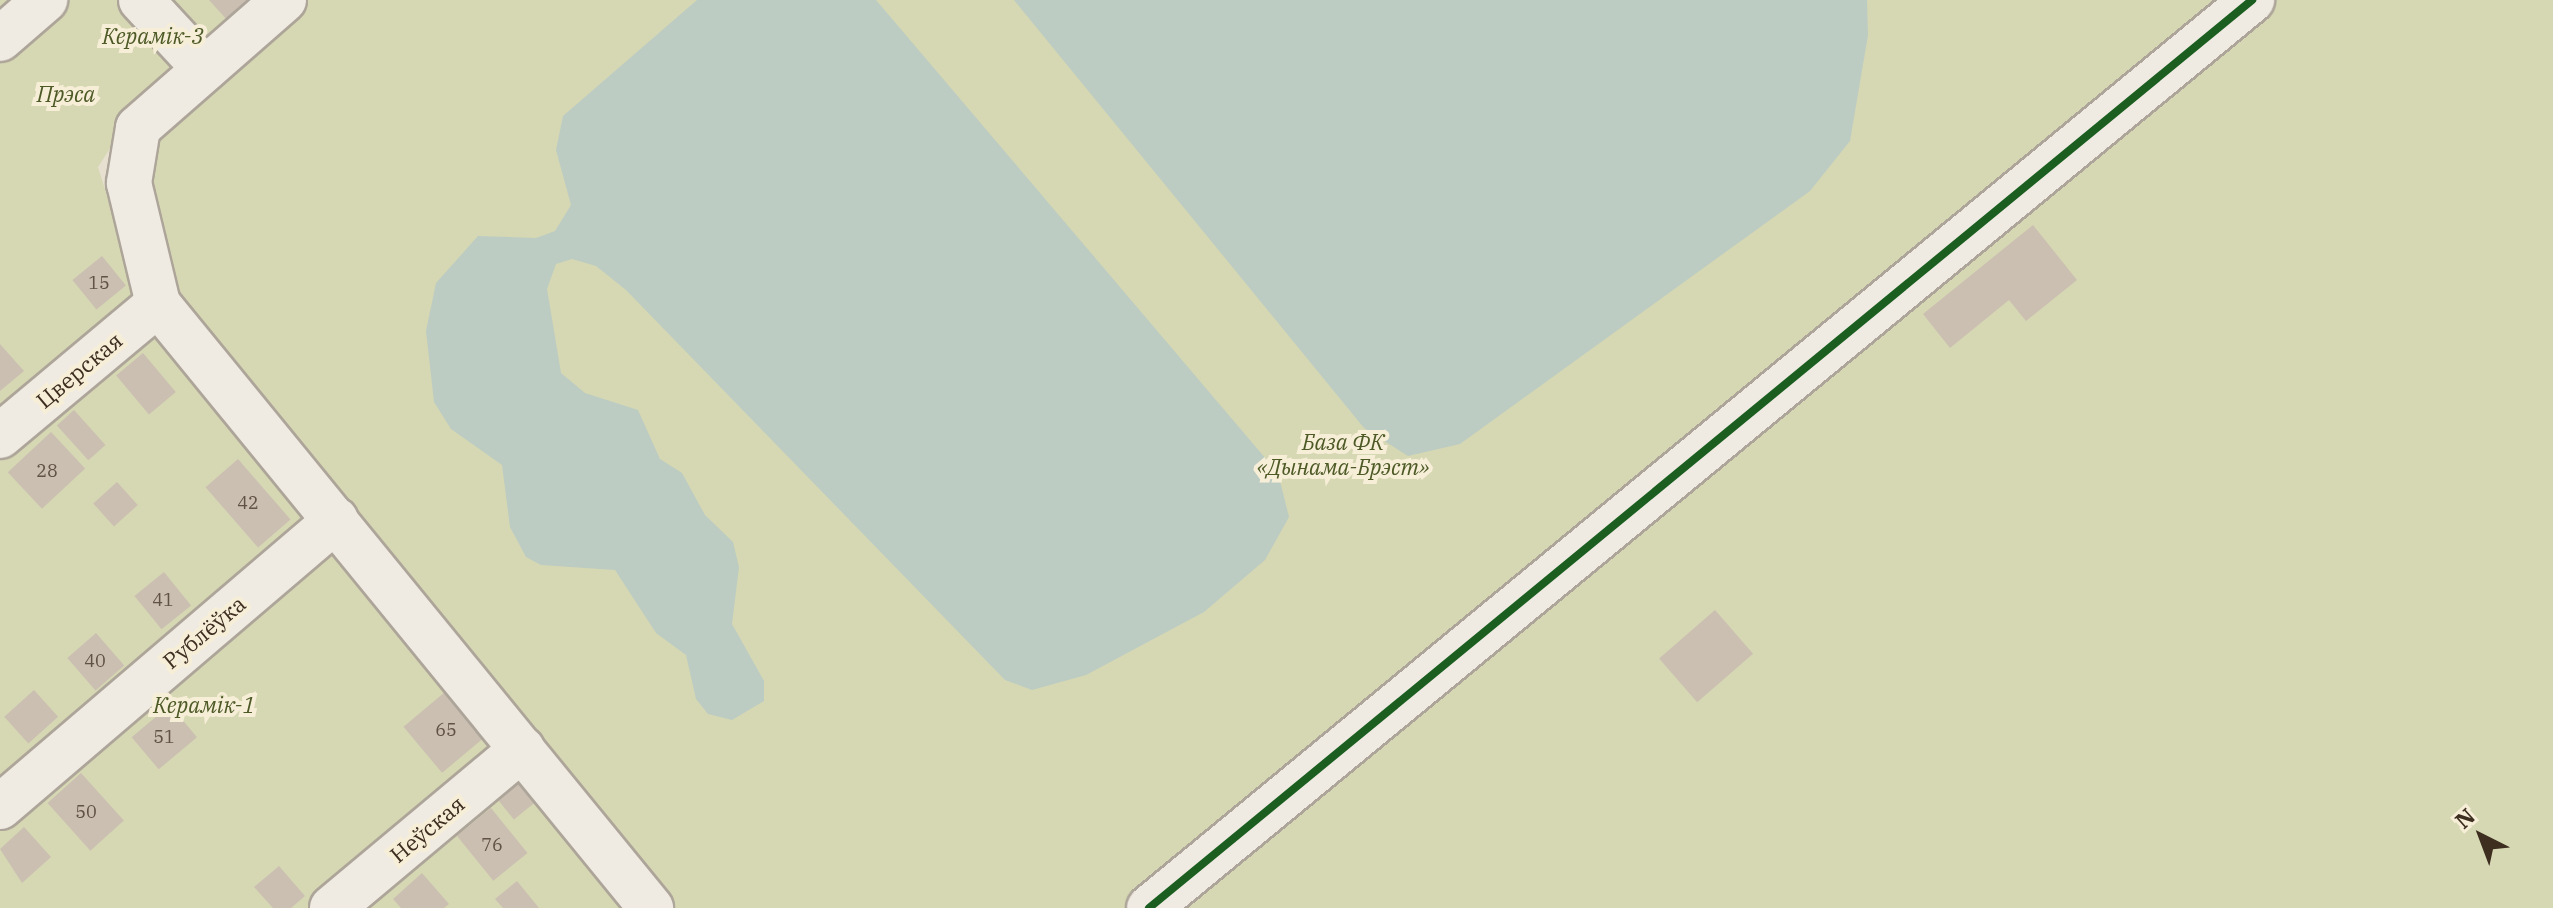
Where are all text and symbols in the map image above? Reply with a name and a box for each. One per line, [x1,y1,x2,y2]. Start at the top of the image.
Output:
park label: Керамік-3 [102,23,204,49]
park label: Прэса [37,81,95,107]
house number: 15 [88,272,110,294]
street label: Цверская [31,327,127,413]
park label: База ФК «Дынама-Брэст» [1257,428,1429,480]
house number: 28 [36,460,58,482]
house number: 42 [237,492,259,514]
house number: 41 [152,589,174,611]
street label: Рублёўка [158,590,250,674]
house number: 40 [84,650,106,672]
park label: Керамік-1 [153,692,255,718]
house number: 65 [435,719,457,741]
house number: 51 [153,726,175,748]
street label: Неўская [384,790,470,868]
north arrow [2441,796,2521,876]
house number: 50 [75,801,97,823]
text: N [2448,801,2481,834]
house number: 76 [481,834,503,856]

